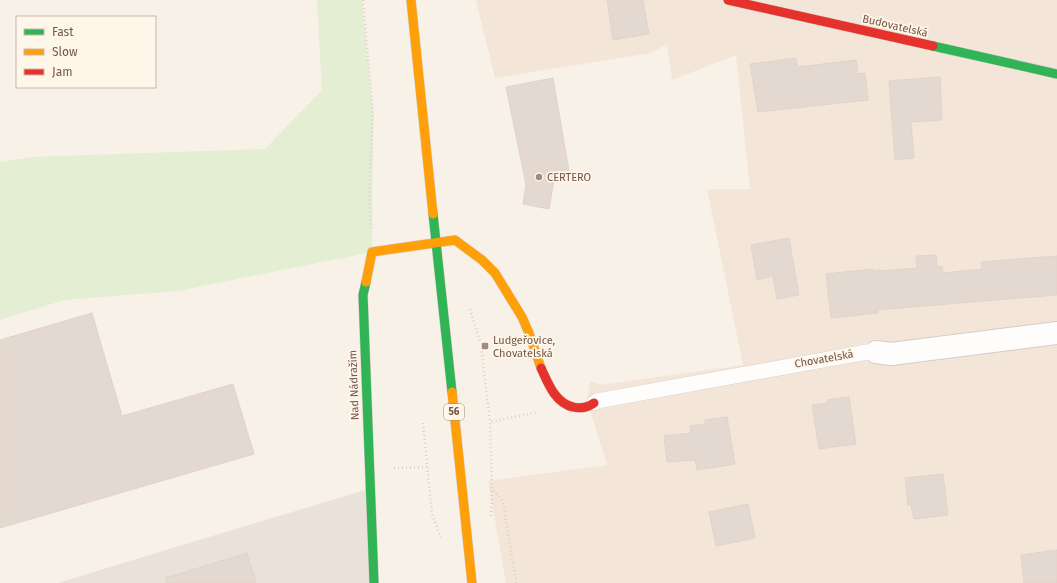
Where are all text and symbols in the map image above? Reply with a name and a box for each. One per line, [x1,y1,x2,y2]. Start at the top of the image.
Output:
street label: Budovatelská [861,12,929,40]
legend [16,16,156,88]
text: Fast [52,25,74,39]
text: Slow [52,45,78,59]
text: Jam [52,65,72,79]
place label: CERTERO [547,171,591,184]
marker: CERTERO [534,172,544,182]
place label: Ludgeřovice, Chovatelská [493,334,556,360]
marker: Ludgeřovice, Chovatelská [480,341,490,351]
street label: Chovatelská [793,347,855,371]
street label: Nad Nádražím [346,350,362,420]
road number: 56 [444,404,464,420]

